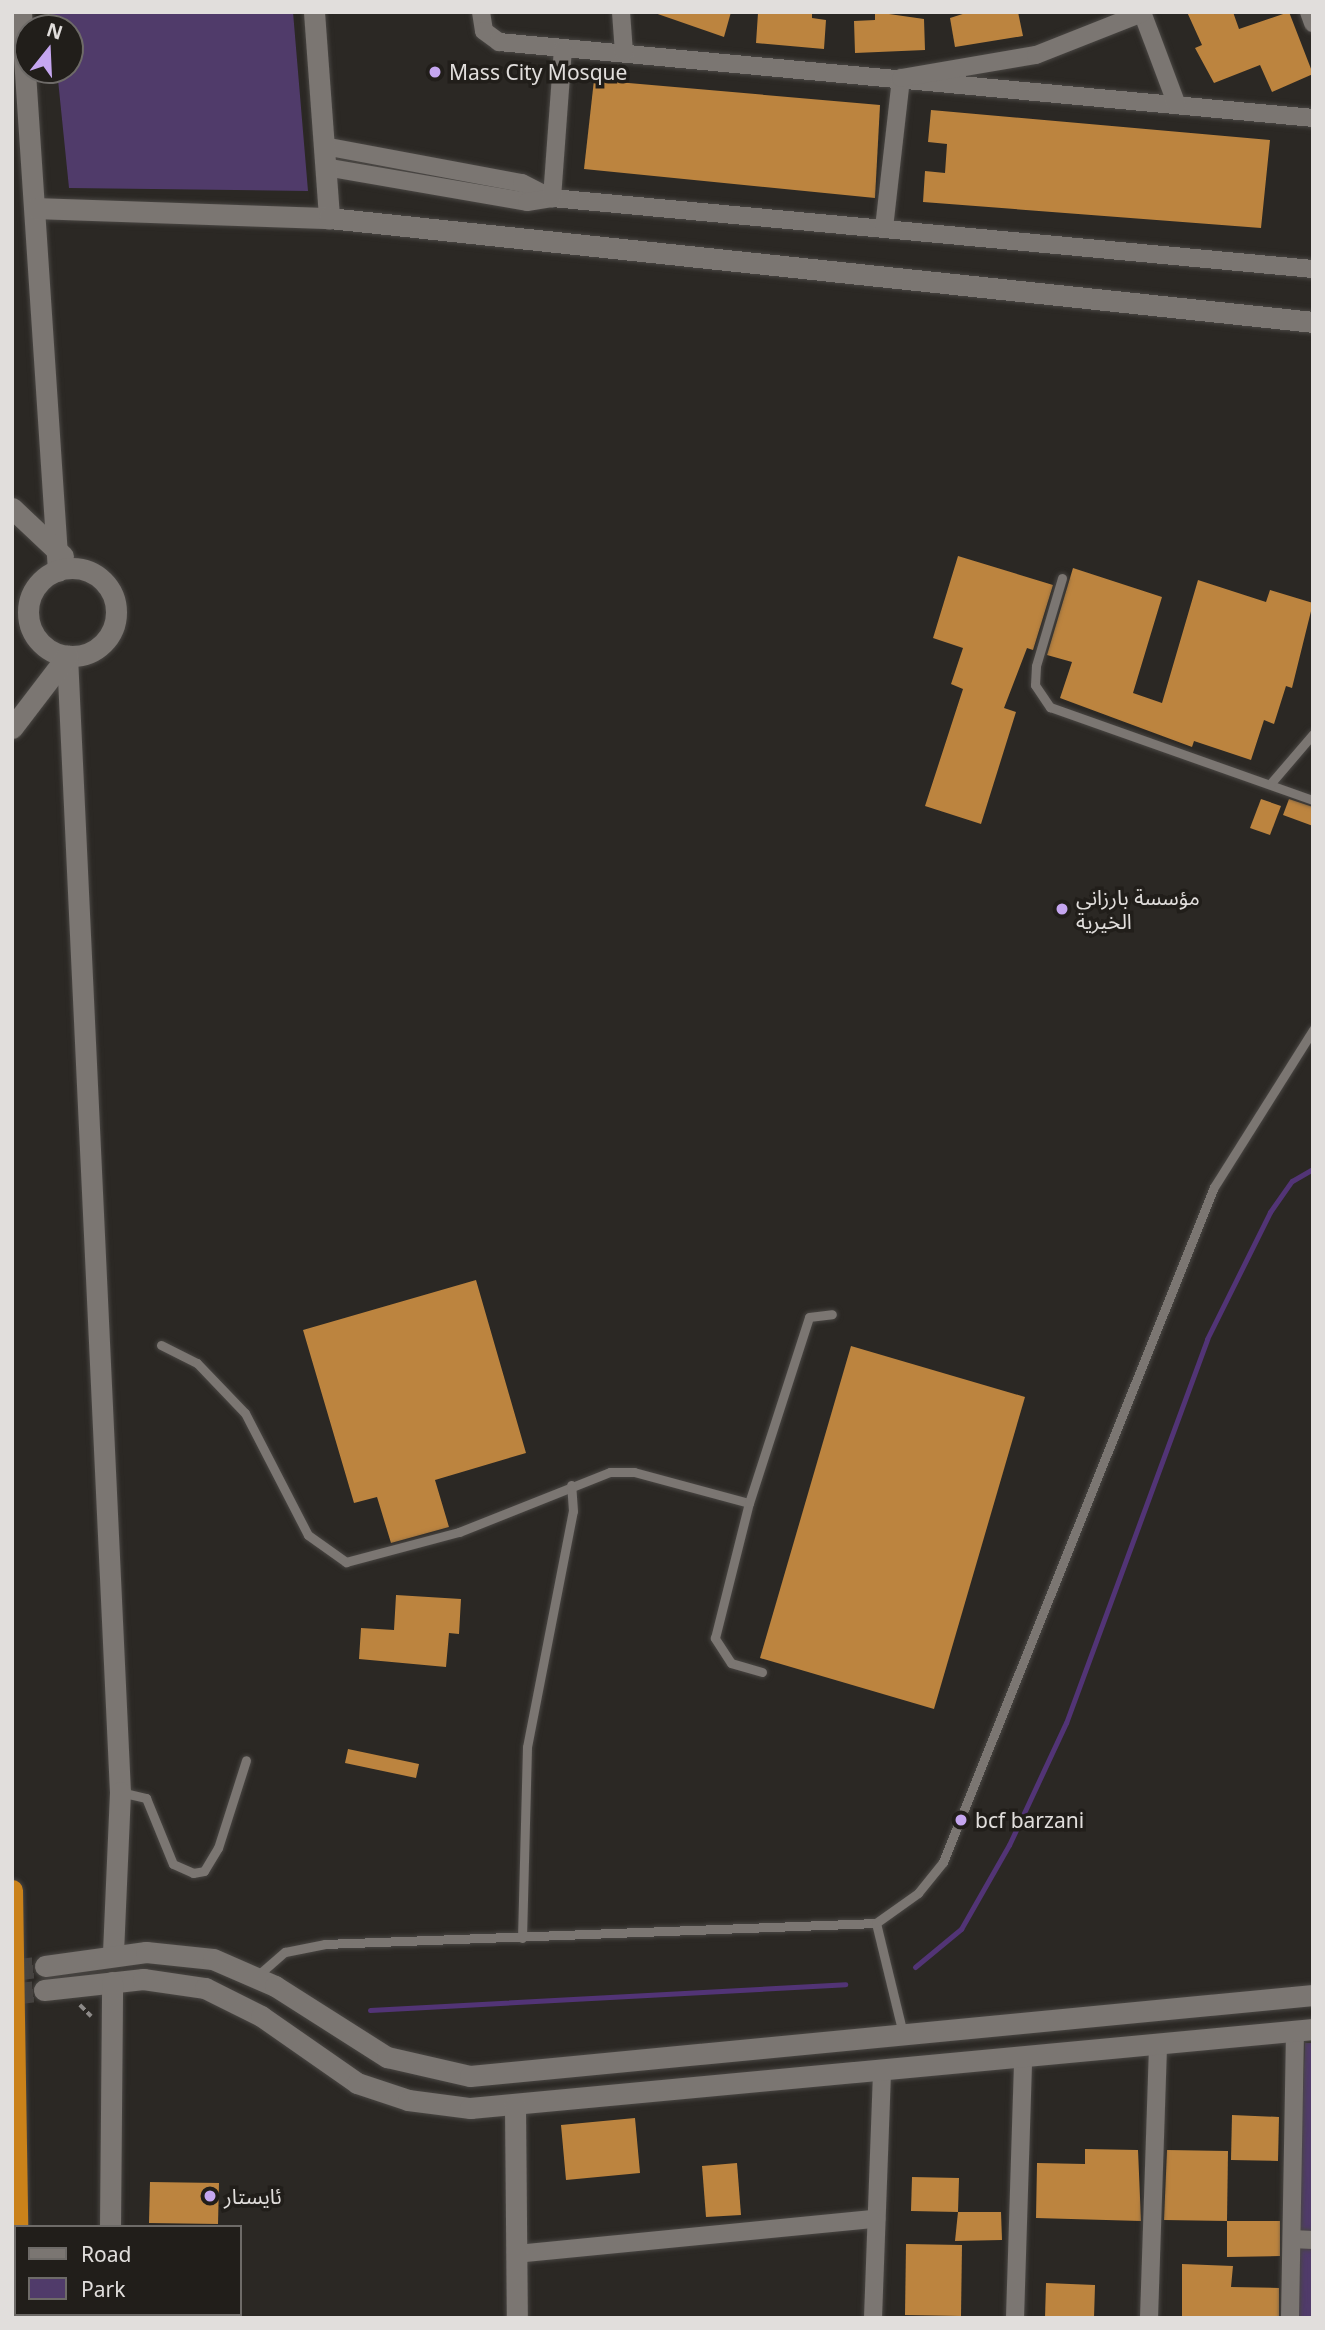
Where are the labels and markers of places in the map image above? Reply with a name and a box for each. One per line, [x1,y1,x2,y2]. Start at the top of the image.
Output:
place label: Mass City Mosque [449,59,627,85]
marker: Mass City Mosque [427,64,443,80]
place label: مؤسسة بارزانی الخیریة [1076,884,1200,934]
marker: مؤسسة بارزانی الخیریة [1054,901,1070,917]
place label: bcf barzani [975,1807,1084,1833]
marker: bcf barzani [953,1812,969,1828]
place label: ئایستار [224,2183,282,2209]
marker: ئایستار [202,2188,218,2204]

